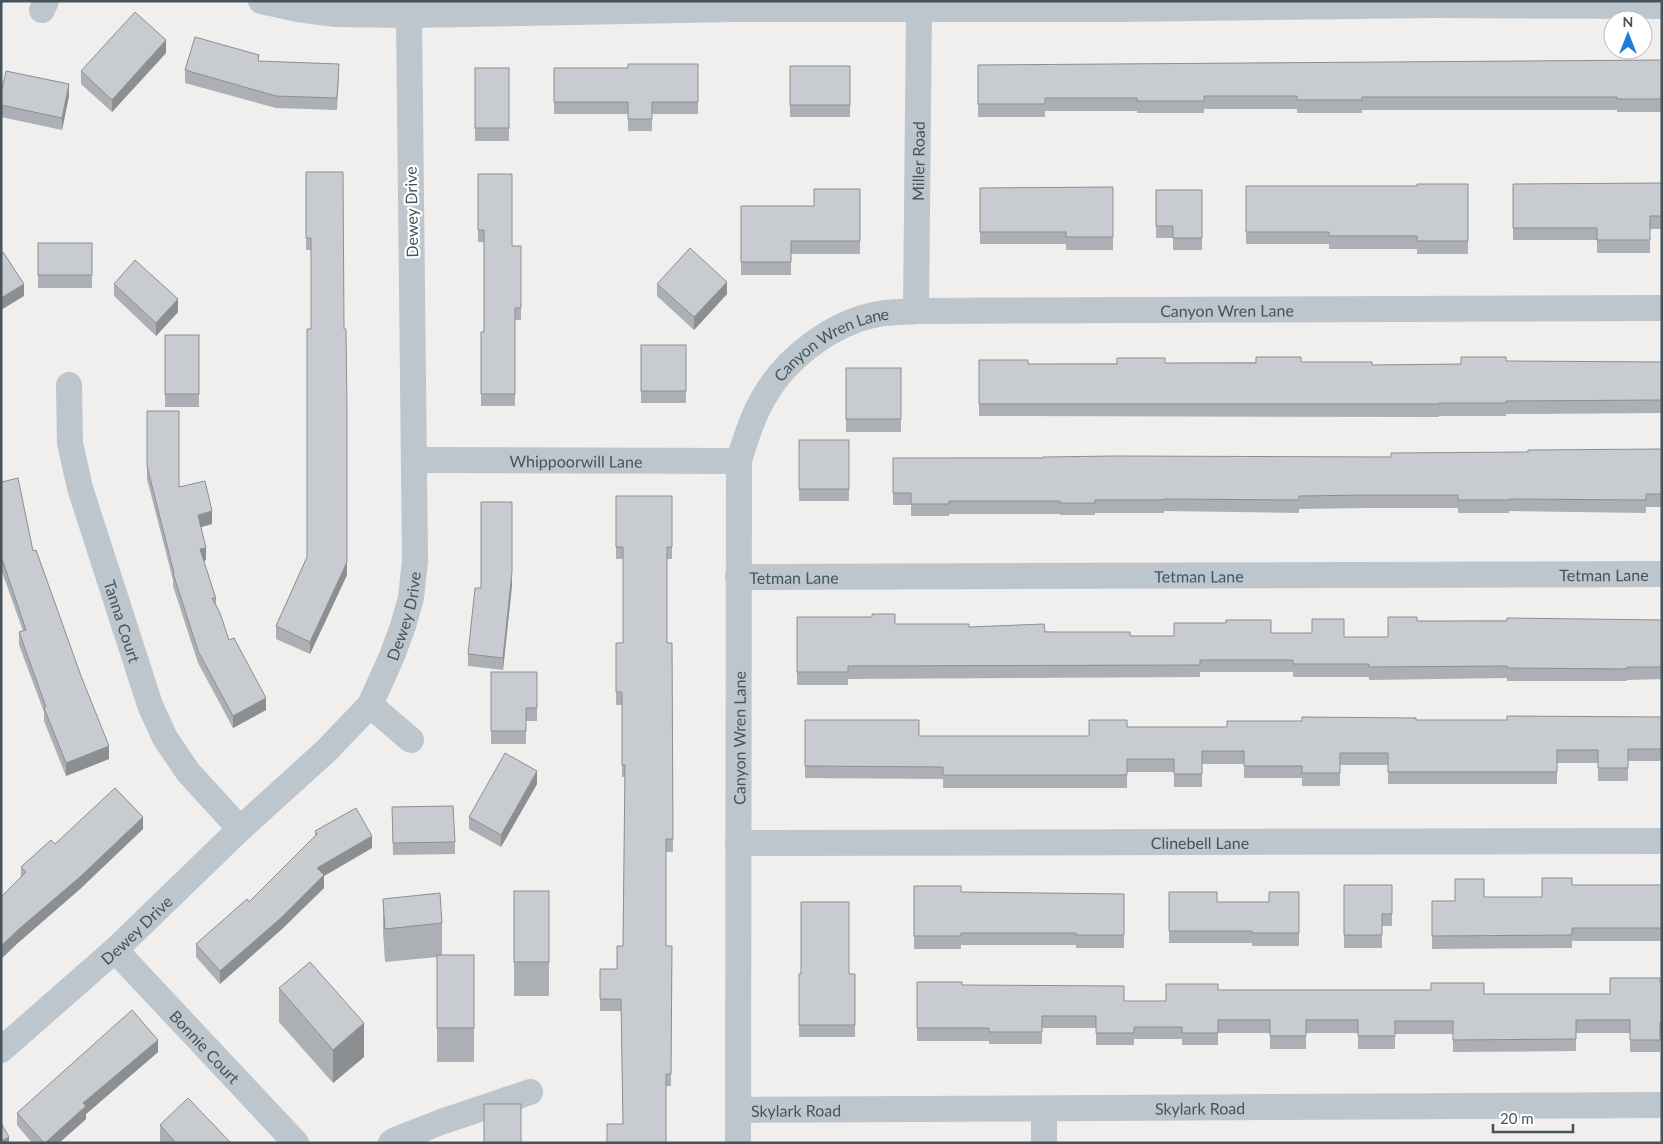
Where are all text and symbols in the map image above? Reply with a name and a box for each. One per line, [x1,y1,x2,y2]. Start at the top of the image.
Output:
north arrow [1603,10,1653,60]
text: N [1623,13,1633,30]
street label: Miller Road [908,121,927,201]
street label: Dewey Drive [401,166,421,258]
street label: Canyon Wren Lane [1160,300,1294,320]
street label: Canyon Wren Lane [769,303,890,385]
street label: Whippoorwill Lane [510,451,642,470]
street label: Tetman Lane [1559,565,1649,584]
street label: Tetman Lane [1154,566,1244,585]
street label: Tetman Lane [749,567,839,586]
street label: Dewey Drive [382,571,423,663]
street label: Tanna Court [101,577,145,665]
street label: Canyon Wren Lane [729,671,748,805]
street label: Clinebell Lane [1151,832,1249,852]
street label: Dewey Drive [96,891,175,968]
street label: Bonnie Court [166,1006,244,1087]
street label: Skylark Road [1155,1098,1245,1117]
street label: Skylark Road [751,1100,841,1119]
scale bar [1493,1102,1573,1134]
text: 20 m [1500,1109,1534,1127]

